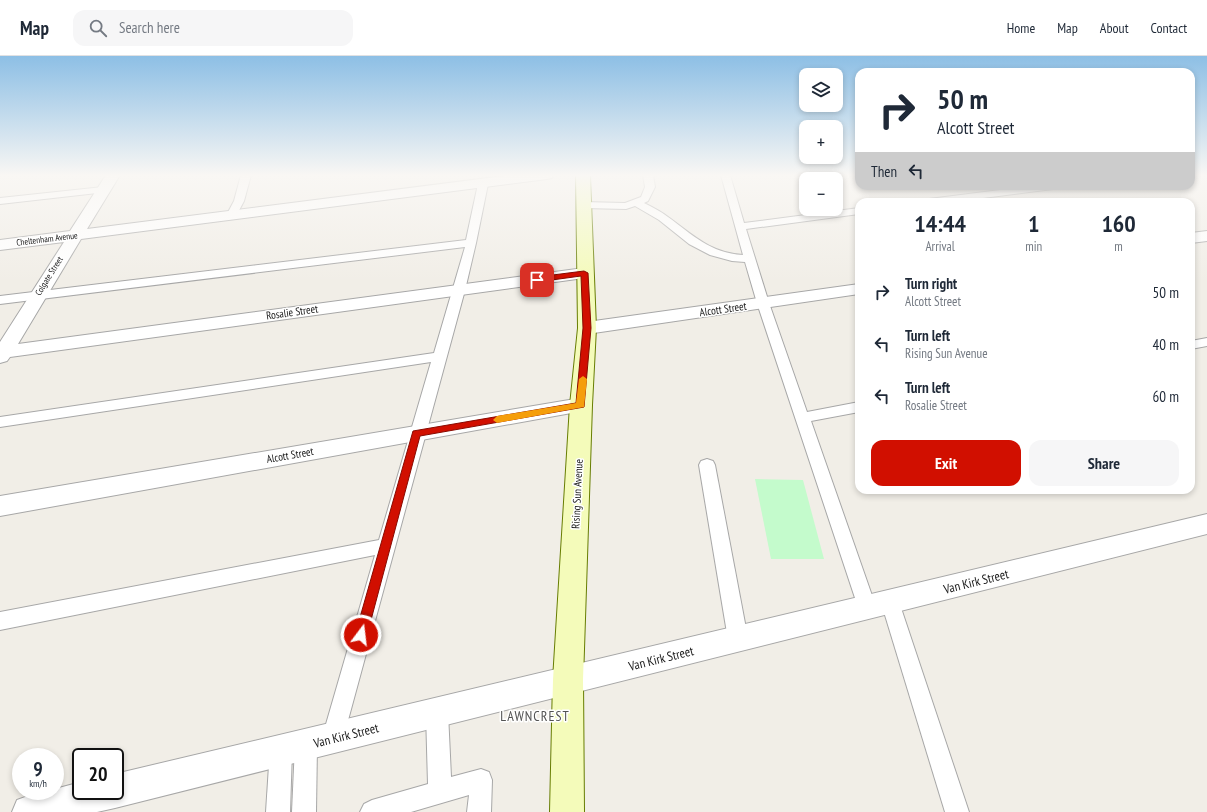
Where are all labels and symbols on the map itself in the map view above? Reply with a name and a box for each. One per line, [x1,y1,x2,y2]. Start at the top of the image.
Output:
street label: Cheltenham Avenue [16,229,79,248]
street label: Colgate Street [32,254,65,297]
pin [520,263,554,297]
street label: Alcott Street [699,299,747,319]
street label: Rosalie Street [265,301,319,323]
street label: Alcott Street [265,444,315,466]
street label: Rising Sun Avenue [568,458,586,529]
street label: Van Kirk Street [941,565,1011,598]
position arrow [340,614,382,656]
street label: Van Kirk Street [626,642,696,675]
district label: LAWNCREST [500,707,570,725]
street label: Van Kirk Street [311,719,381,752]
speed limit sign: 20 [72,748,124,800]

